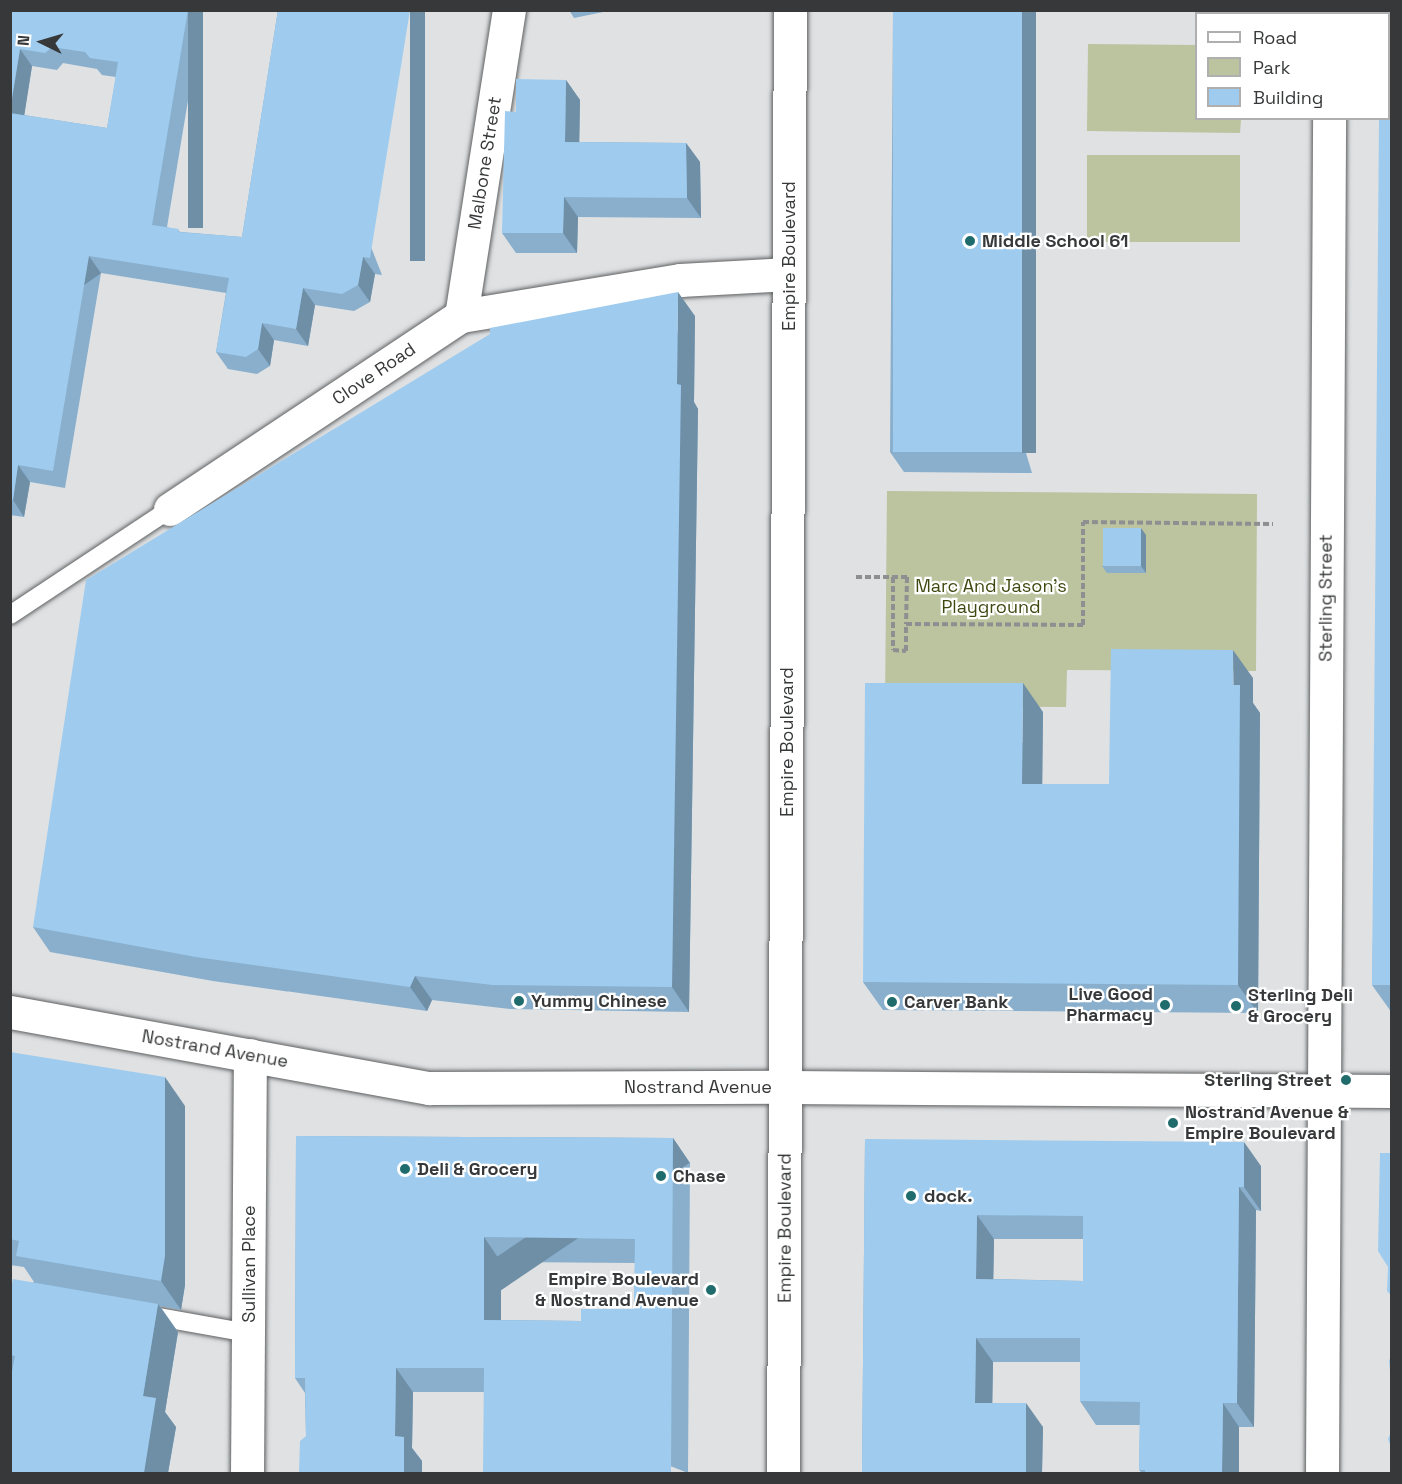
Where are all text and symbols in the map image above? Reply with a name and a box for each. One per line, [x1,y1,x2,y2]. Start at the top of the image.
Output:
north arrow [12,12,72,72]
legend [1195,12,1390,120]
text: Road [1253,26,1297,49]
text: N [13,34,34,47]
text: Park [1253,56,1290,79]
text: Building [1253,86,1323,109]
street label: Malbone Street [464,95,506,231]
street label: Empire Boulevard [778,181,800,331]
place label: Middle School 61 [982,230,1129,252]
marker: Middle School 61 [963,234,977,248]
street label: Clove Road [328,338,420,410]
street label: Sterling Street [1315,534,1337,662]
park label: Marc And Jason's Playground [915,576,1067,618]
street label: Empire Boulevard [776,667,798,817]
place label: Live Good Pharmacy [1066,984,1153,1026]
place label: Sterling Deli & Grocery [1248,985,1353,1028]
place label: Yummy Chinese [531,990,667,1012]
place label: Carver Bank [904,991,1008,1013]
marker: Yummy Chinese [512,994,526,1008]
marker: Carver Bank [885,995,899,1009]
marker: Live Good Pharmacy [1158,998,1172,1012]
marker: Sterling Deli & Grocery [1229,999,1243,1013]
street label: Nostrand Avenue [140,1025,290,1073]
place label: Sterling Street [1204,1069,1332,1091]
marker: Sterling Street [1337,1071,1355,1089]
street label: Nostrand Avenue [624,1076,772,1098]
place label: Nostrand Avenue & Empire Boulevard [1185,1102,1349,1144]
marker: Nostrand Avenue & Empire Boulevard [1166,1116,1180,1130]
street label: Empire Boulevard [774,1153,796,1303]
place label: Deli & Grocery [417,1158,538,1180]
marker: Deli & Grocery [398,1162,412,1176]
place label: Chase [673,1165,726,1187]
marker: Chase [654,1169,668,1183]
place label: dock. [924,1185,973,1207]
marker: dock. [902,1187,920,1205]
street label: Sullivan Place [238,1205,260,1323]
place label: Empire Boulevard & Nostrand Avenue [535,1269,699,1312]
marker: Empire Boulevard & Nostrand Avenue [704,1283,718,1297]

